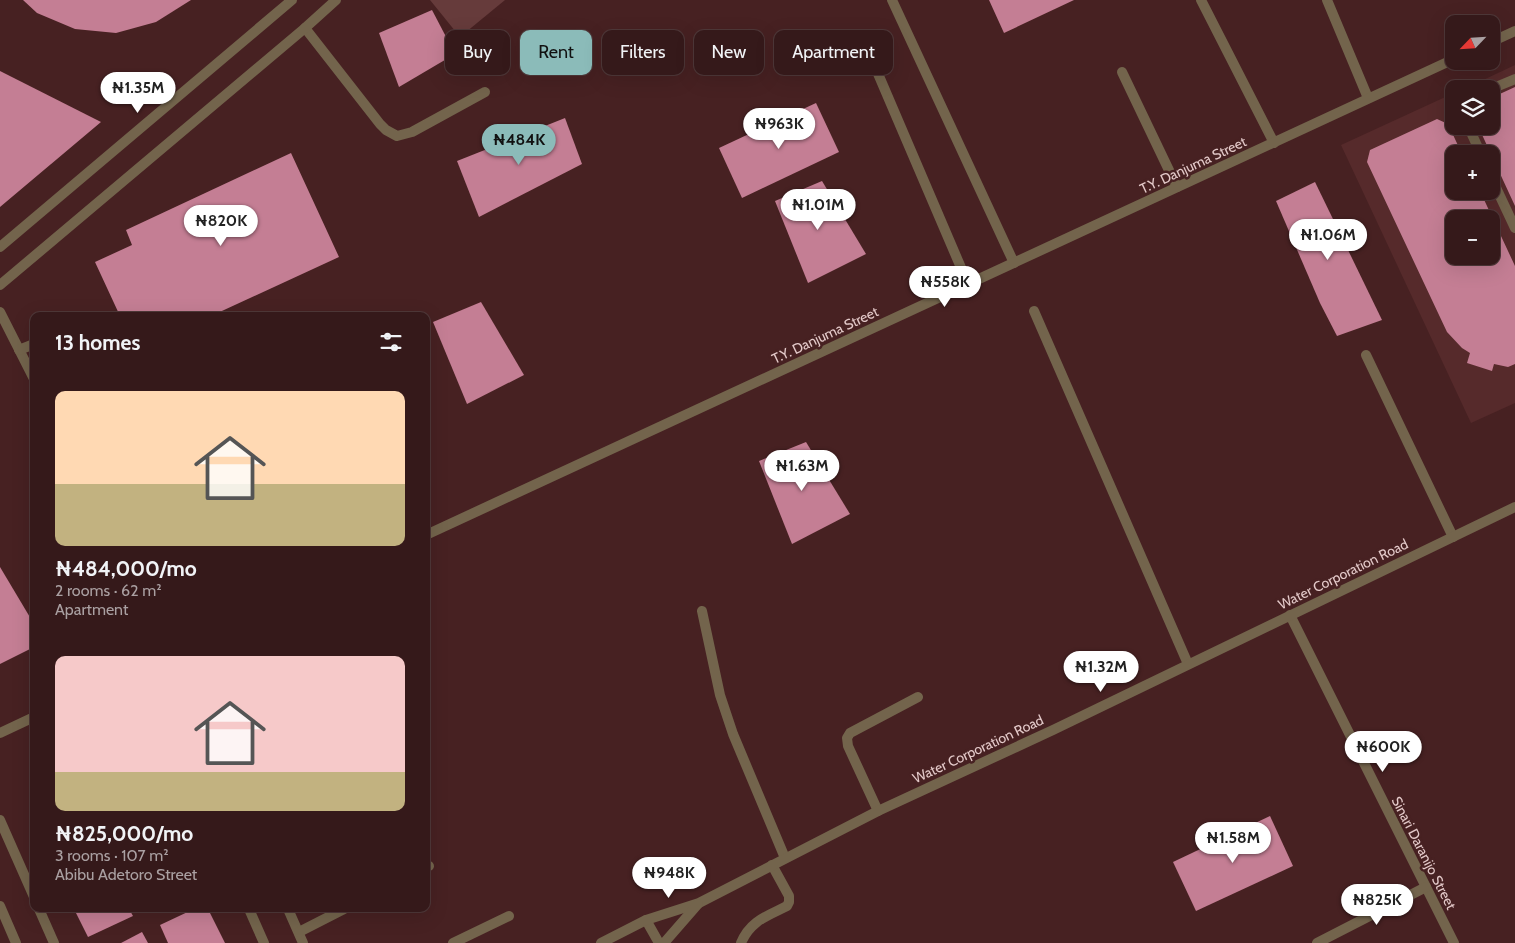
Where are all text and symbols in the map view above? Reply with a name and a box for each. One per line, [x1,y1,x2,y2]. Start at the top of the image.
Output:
north arrow [1445,15,1500,70]
map controls [1445,15,1500,265]
chip: Buy [445,30,510,75]
chip: Rent [520,30,592,75]
chip: Filters [602,30,684,75]
chip: New [694,30,764,75]
chip: Apartment [774,30,893,75]
pin: ₦1.35M [97,72,179,114]
text: ₦1.35M [112,78,164,97]
button: layers [1445,80,1500,135]
pin: ₦963K [744,108,814,150]
text: ₦963K [754,114,804,133]
pin: ₦484K [484,124,554,166]
text: ₦484K [493,130,545,149]
street label: T.Y. Danjuma Street [1137,132,1249,198]
button: + [1445,145,1500,200]
pin: ₦1.01M [777,188,859,231]
text: ₦1.01M [792,195,844,214]
pin: ₦820K [186,204,256,247]
button: − [1445,210,1500,265]
text: ₦820K [195,211,247,230]
pin: ₦1.06M [1287,218,1369,261]
text: ₦1.06M [1300,225,1356,244]
pin: ₦558K [910,266,980,308]
text: ₦558K [920,272,970,291]
street label: T.Y. Danjuma Street [769,302,881,368]
icon: filters [377,328,405,356]
text: 13 homes [55,330,140,355]
icon: home [185,423,275,513]
pin: ₦1.63M [761,450,843,492]
text: ₦1.63M [775,456,829,475]
street label: Water Corporation Road [1275,535,1411,613]
text: ₦484,000/mo [55,556,197,581]
text: 2 rooms · 62 m² [55,581,162,600]
text: Apartment [55,600,128,619]
pin: ₦1.32M [1060,650,1142,693]
text: ₦1.32M [1075,657,1127,676]
icon: home [185,688,275,778]
street label: Water Corporation Road [910,711,1046,787]
pin: ₦600K [1348,730,1418,773]
text: ₦600K [1356,737,1410,756]
street label: Sinari Daranijo Street [1388,793,1460,913]
text: ₦825,000/mo [55,821,193,846]
pin: ₦1.58M [1192,822,1274,864]
text: ₦1.58M [1206,828,1260,847]
text: 3 rooms · 107 m² [55,846,169,865]
pin: ₦948K [634,856,704,899]
text: ₦948K [643,863,695,882]
text: Abibu Adetoro Street [55,865,197,884]
pin: ₦825K [1342,884,1412,926]
text: ₦825K [1352,890,1402,909]

